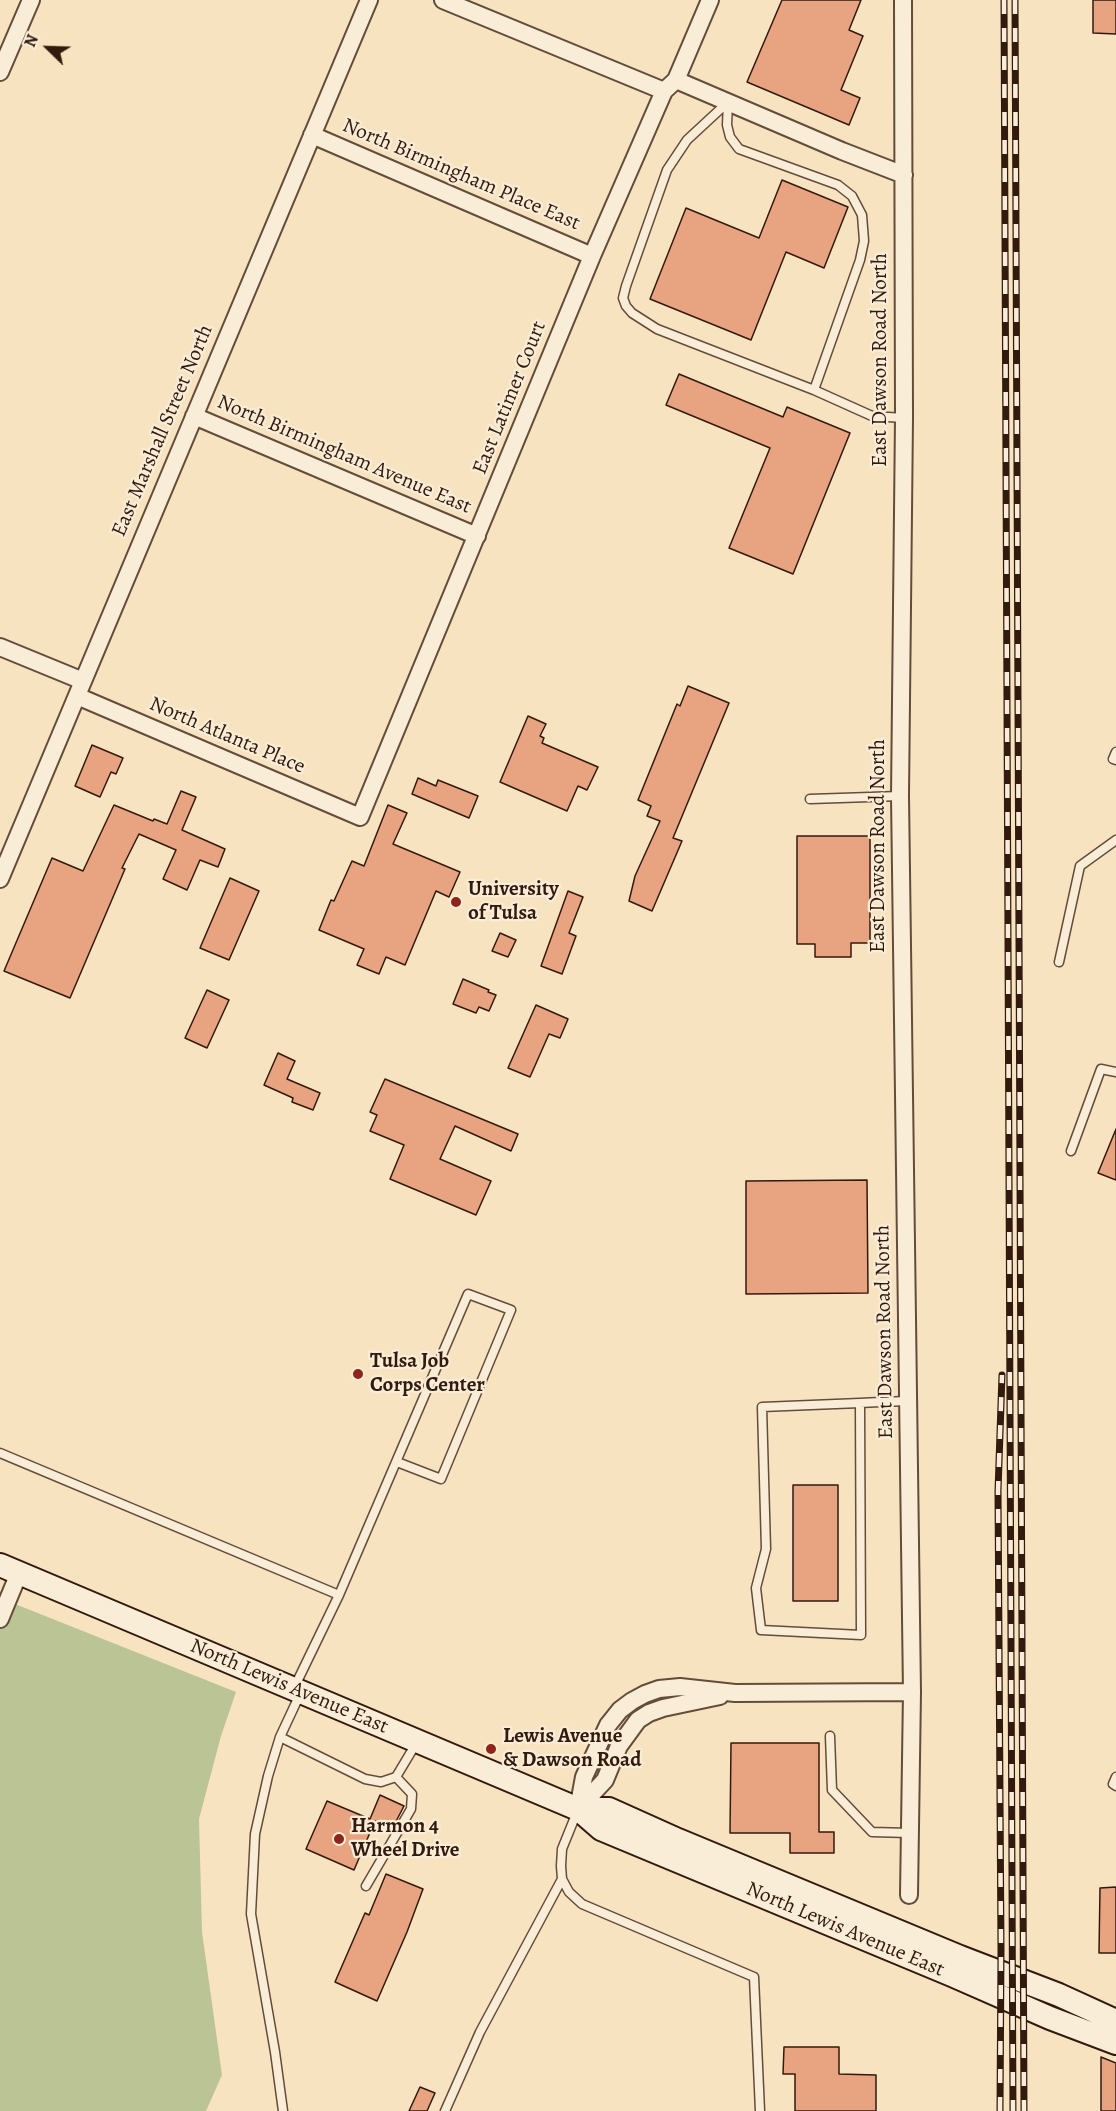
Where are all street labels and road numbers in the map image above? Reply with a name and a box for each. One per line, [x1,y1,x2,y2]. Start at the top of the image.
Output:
street label: North Birmingham Place East [338,113,584,237]
street label: East Dawson Road North [868,253,894,467]
street label: East Latimer Court [468,318,552,478]
street label: East Marshall Street North [107,321,219,541]
street label: North Birmingham Avenue East [213,390,475,520]
street label: North Atlanta Place [145,692,309,780]
street label: East Dawson Road North [866,739,892,953]
street label: East Dawson Road North [871,1225,899,1439]
street label: North Lewis Avenue East [186,1634,392,1740]
street label: North Lewis Avenue East [742,1877,948,1983]

